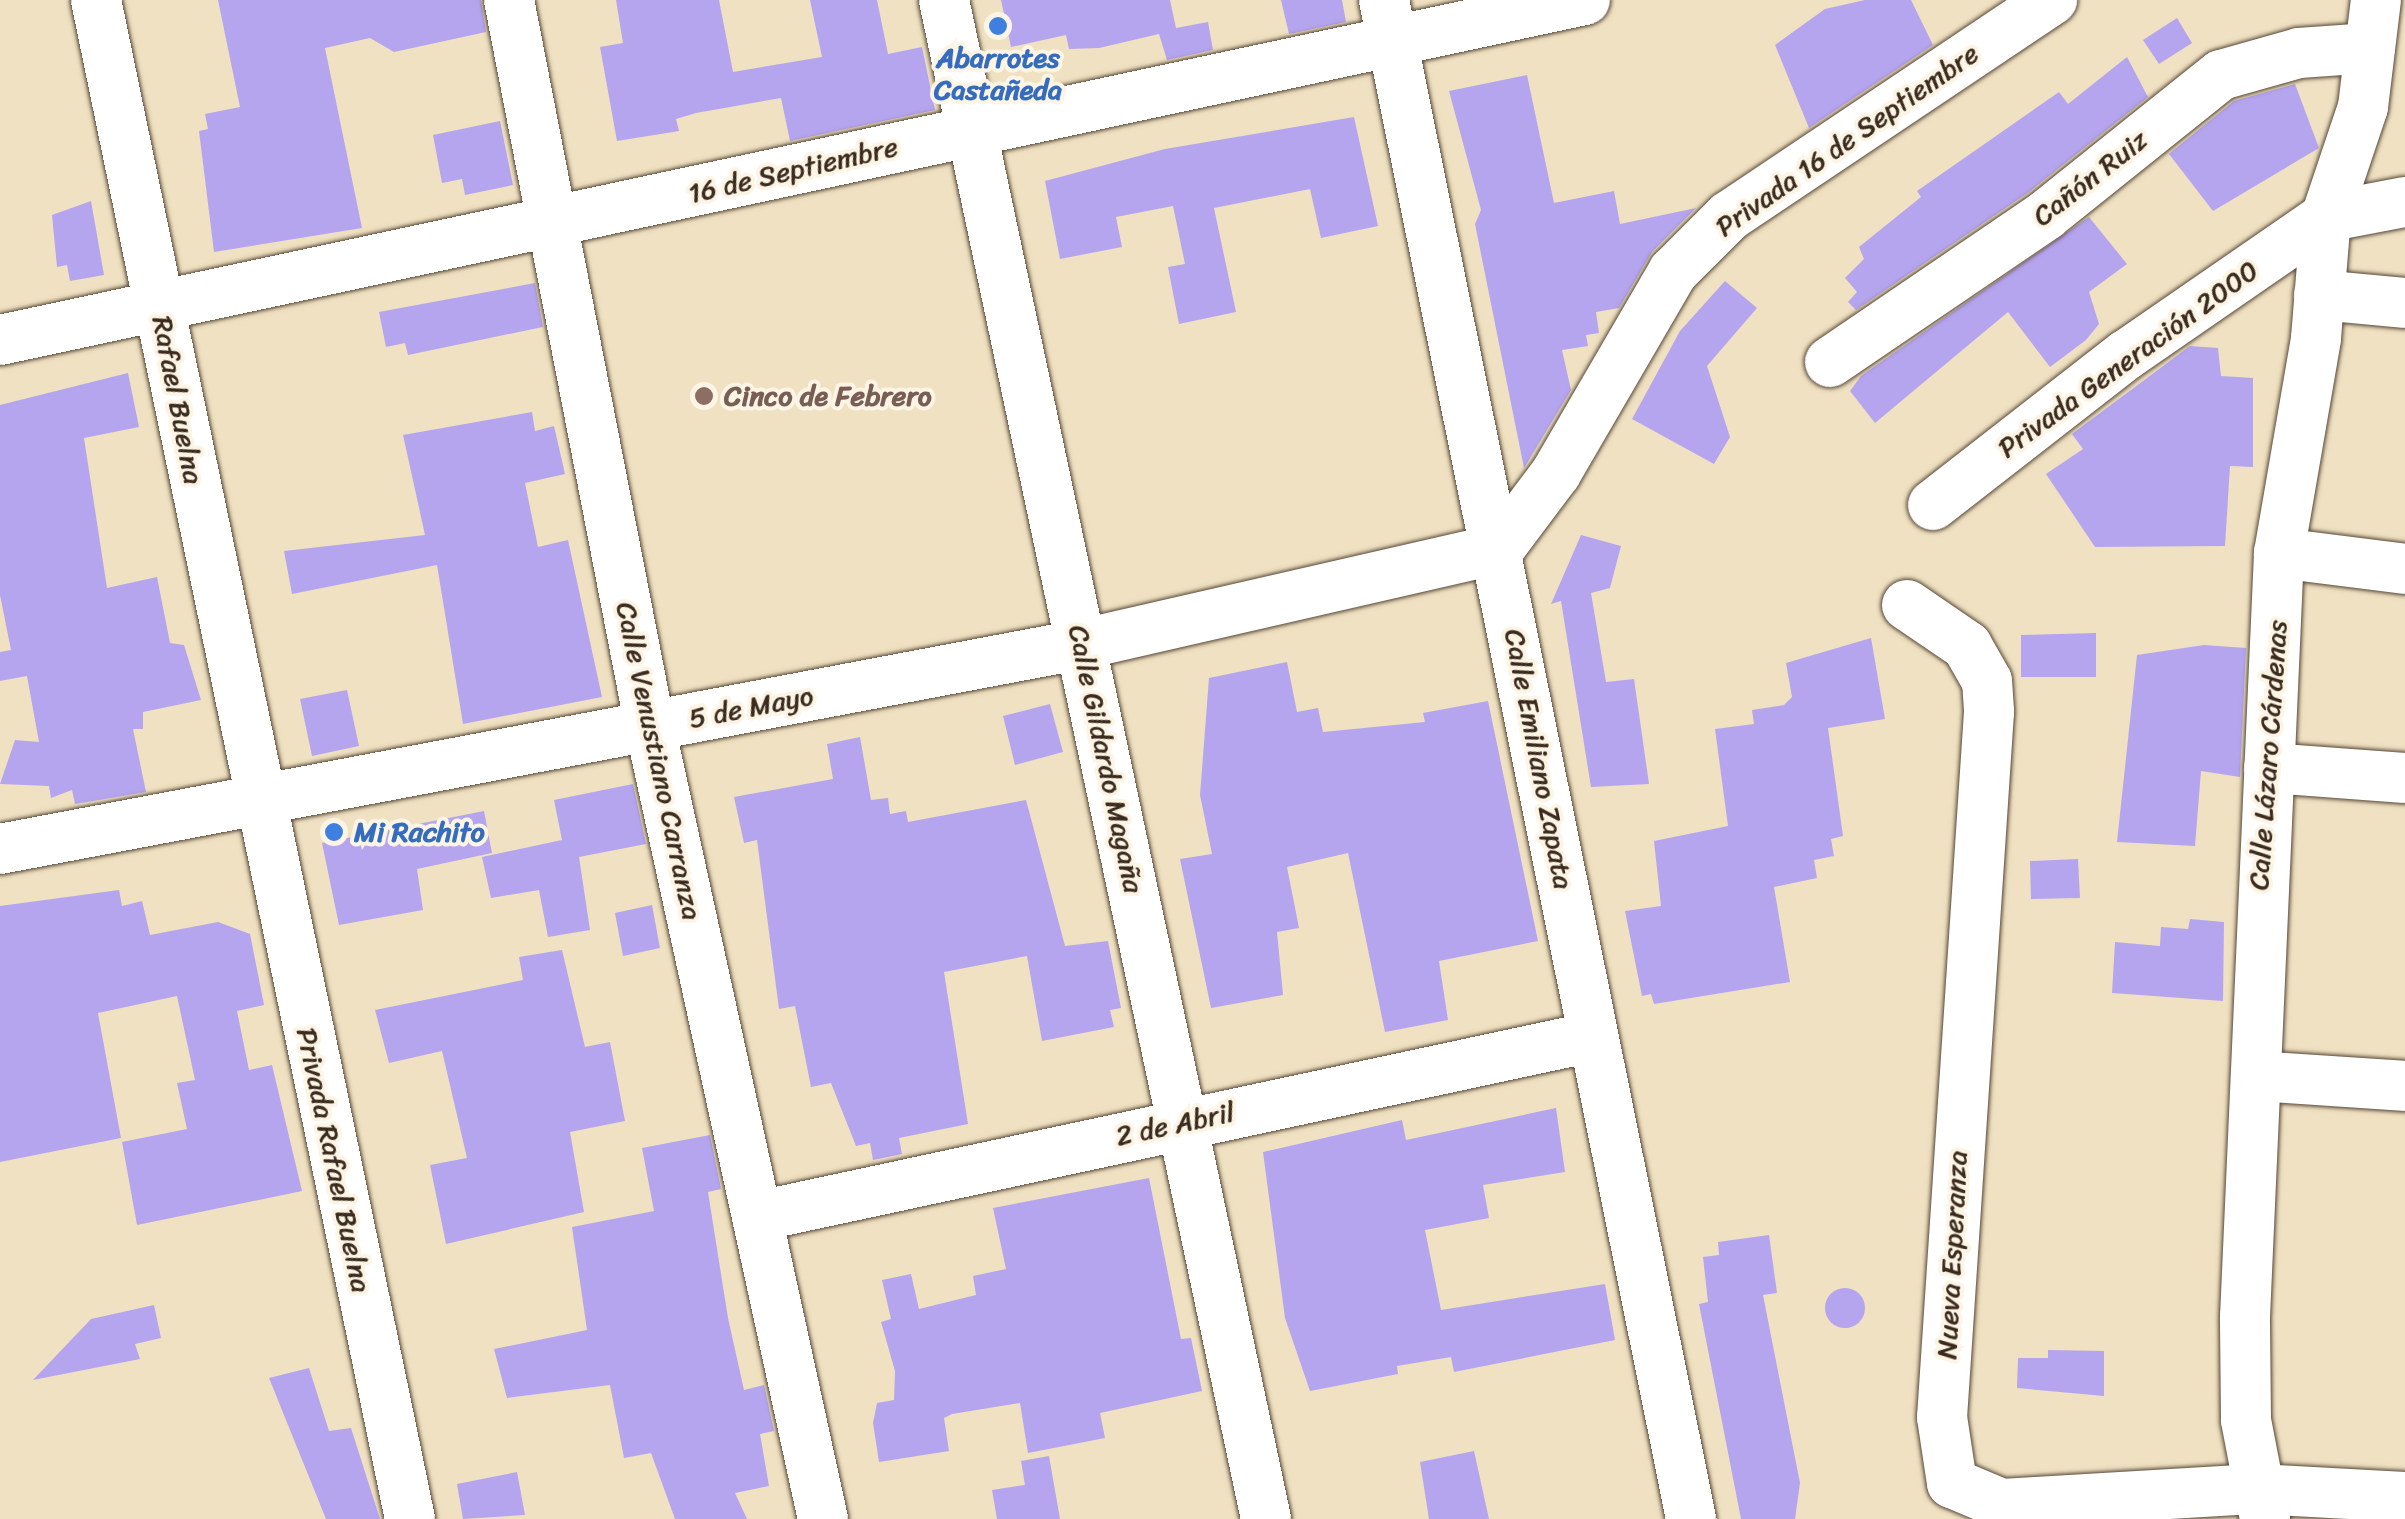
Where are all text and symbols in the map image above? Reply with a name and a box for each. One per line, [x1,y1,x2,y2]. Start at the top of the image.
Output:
marker: Abarrotes Castañeda [987,15,1009,37]
street label: Privada 16 de Septiembre [1709,36,1985,244]
place label: Abarrotes Castañeda [934,41,1062,107]
street label: Cañón Ruiz [2026,123,2154,233]
street label: 16 de Septiembre [685,129,901,211]
street label: Privada Generación 2000 [1991,253,2265,465]
street label: Rafael Buelna [145,313,211,487]
place label: Cinco de Febrero [724,379,932,413]
marker: Cinco de Febrero [693,385,715,407]
street label: Calle Venustiano Carranza [609,600,709,922]
street label: Calle Lázaro Cárdenas [2242,619,2294,891]
street label: Calle Gildardo Magaña [1061,622,1151,896]
street label: Calle Emiliano Zapata [1497,626,1581,892]
street label: 5 de Mayo [686,678,816,736]
place label: Mi Rachito [354,815,484,849]
marker: Mi Rachito [323,821,345,843]
street label: Privada Rafael Buelna [290,1025,378,1295]
street label: 2 de Abril [1112,1095,1238,1153]
street label: Nueva Esperanza [1930,1150,1974,1360]

